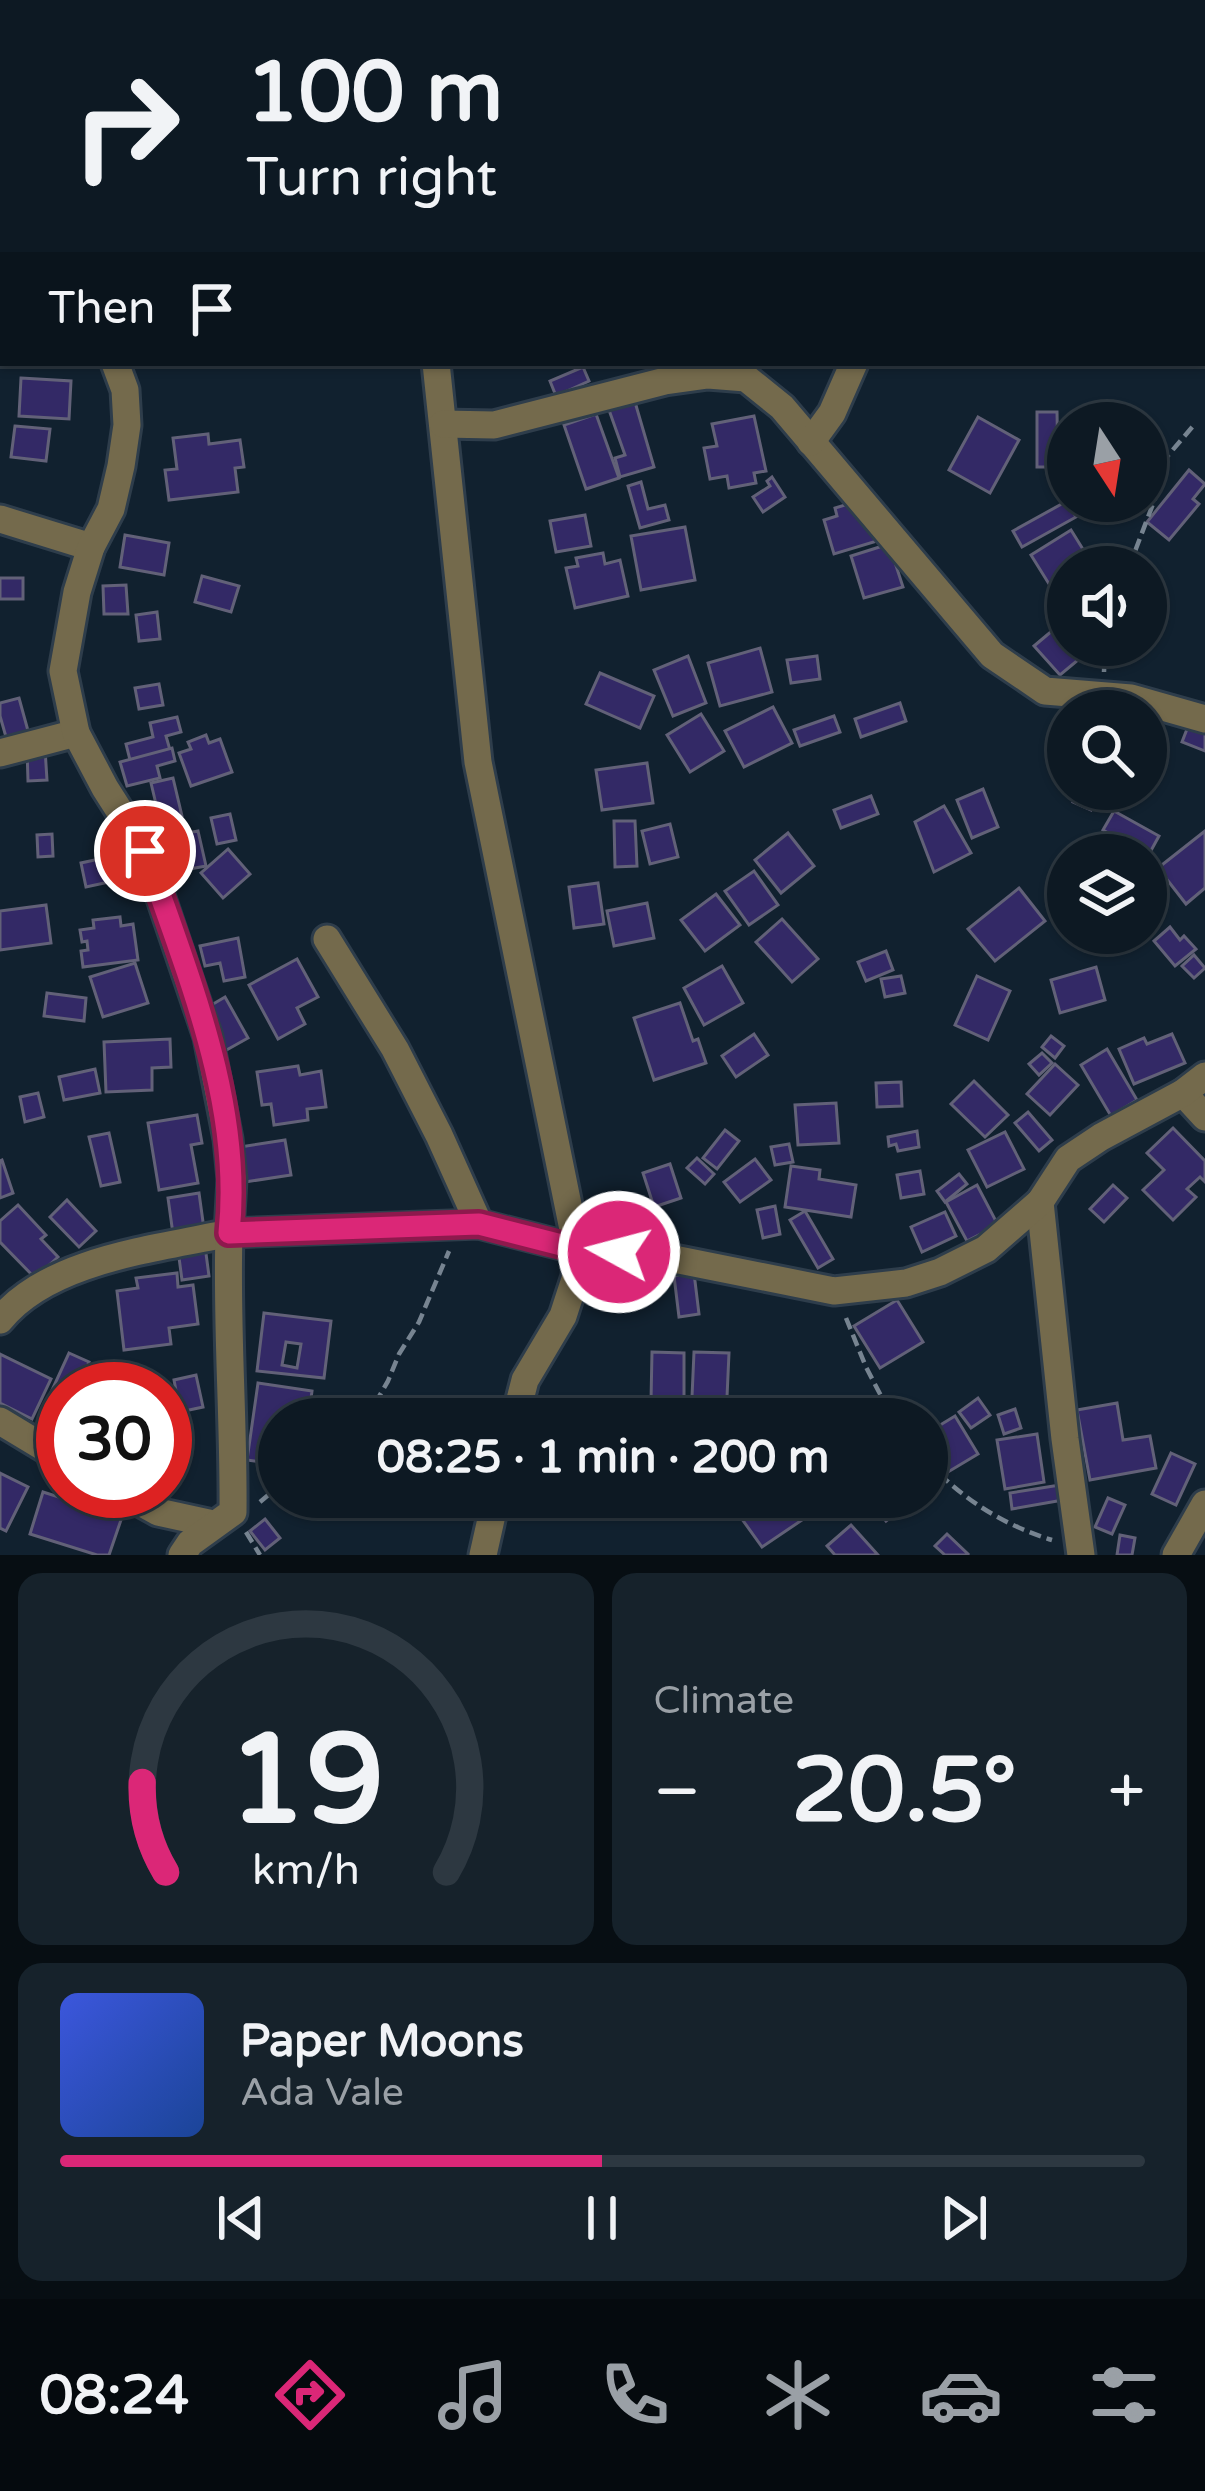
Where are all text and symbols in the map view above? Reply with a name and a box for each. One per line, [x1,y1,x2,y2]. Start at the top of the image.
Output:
text: 100 m [246,43,503,144]
icon: right [48,48,204,204]
text: Turn right [246,145,497,210]
icon: arrive [179,276,245,342]
text: Then [48,282,155,336]
north arrow [1047,402,1167,522]
map controls [1047,402,1167,954]
button: sound [1047,546,1167,666]
button: search [1047,690,1167,810]
pin [94,800,196,902]
icon: arrive [112,818,178,884]
button: layers [1047,834,1167,954]
position arrow [556,1189,682,1315]
speed limit sign: 30 [36,1362,192,1518]
text: 08:25 · 1 min · 200 m [377,1431,829,1485]
text: Climate [654,1677,794,1724]
text: 19 [227,1706,384,1857]
text: 20.5° [792,1737,1017,1846]
text: − [654,1752,701,1832]
text: + [1108,1752,1145,1832]
text: km/h [252,1845,360,1896]
text: Paper Moons [240,2015,524,2069]
text: Ada Vale [240,2069,404,2116]
icon: previous [208,2185,274,2251]
icon: pause [569,2185,635,2251]
icon: next [931,2185,997,2251]
icon: directions [268,2353,352,2437]
icon: music [431,2353,515,2437]
icon: phone [593,2353,677,2437]
icon: climate [756,2353,840,2437]
icon: car [919,2353,1003,2437]
icon: filters [1082,2353,1166,2437]
text: 08:24 [39,2363,189,2428]

